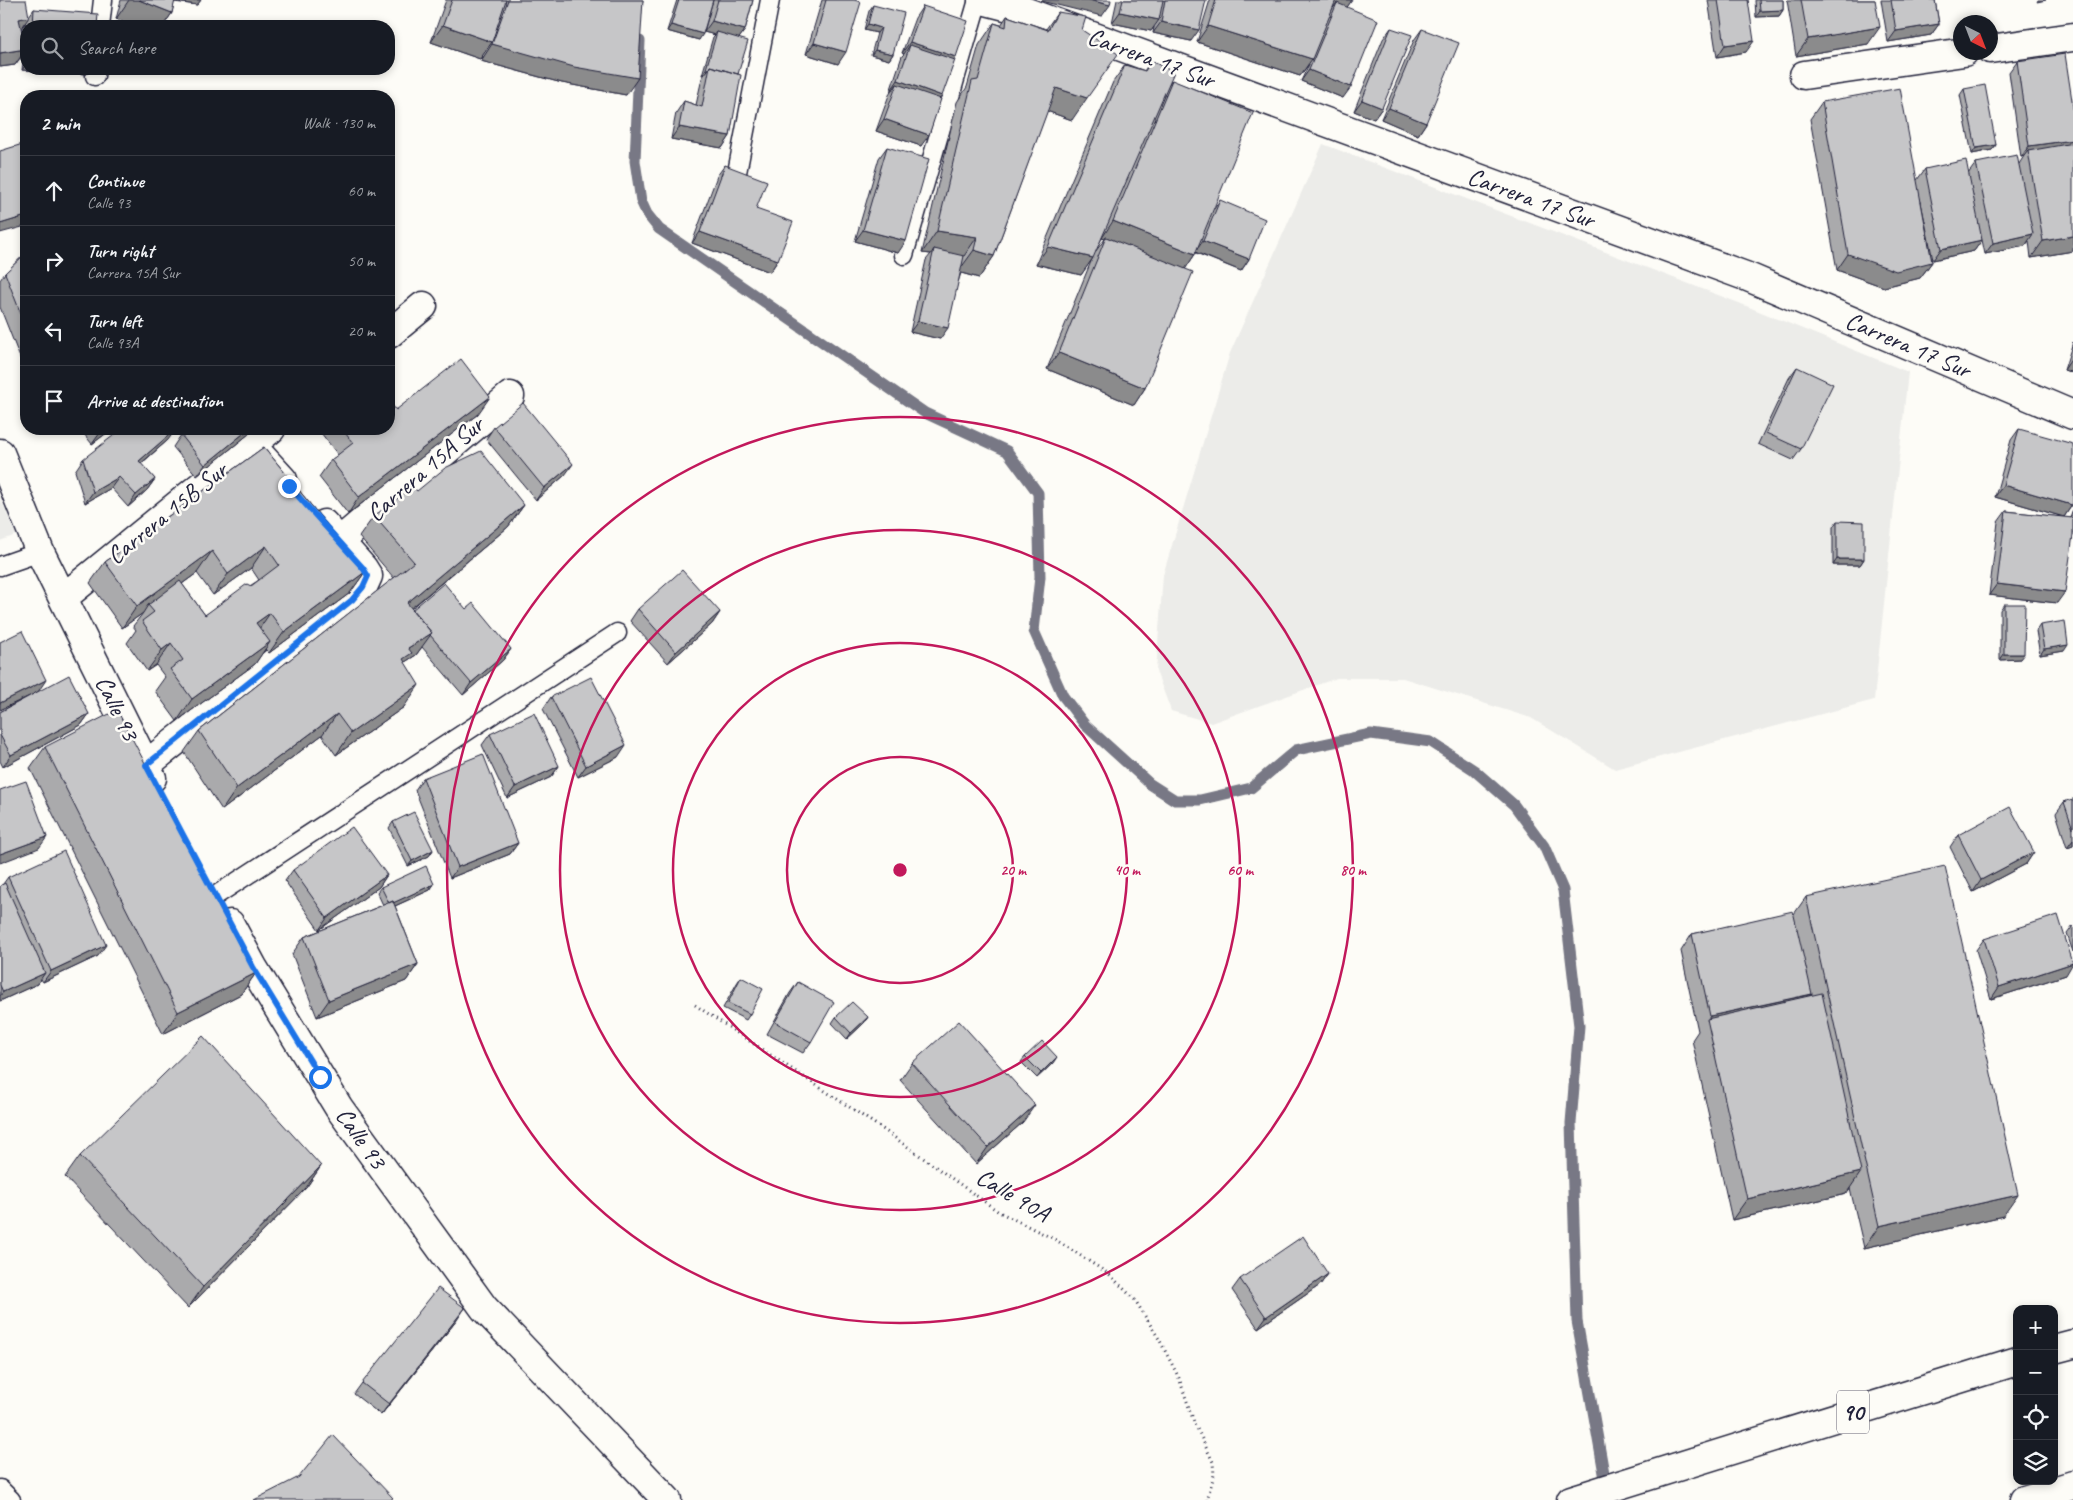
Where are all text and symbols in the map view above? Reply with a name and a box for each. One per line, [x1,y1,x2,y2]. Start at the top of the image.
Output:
north arrow [1953,15,1998,60]
search box [20,20,395,75]
street label: Carrera 17 Sur [1083,20,1222,97]
icon: search [38,34,66,62]
text: Search here [78,36,155,60]
text: 2 min [40,110,80,136]
text: Walk · 130 m [303,113,375,133]
street label: Carrera 17 Sur [1463,160,1602,237]
text: Continue [87,169,144,193]
icon: ahead [40,177,68,205]
text: 60 m [348,181,375,201]
text: Calle 93 [87,193,130,213]
text: Turn right [87,239,154,263]
icon: right [40,247,68,275]
text: 50 m [348,251,375,271]
text: Carrera 15A Sur [87,263,180,283]
street label: Carrera 17 Sur [1841,304,1978,387]
text: Turn left [87,309,142,333]
icon: left [40,317,68,345]
text: 20 m [348,321,375,341]
text: Calle 93A [87,333,138,353]
icon: arrive [40,387,68,415]
text: Arrive at destination [87,389,223,413]
street label: Carrera 15A Sur [360,407,493,529]
street label: Carrera 15B Sur [100,453,236,571]
route end [278,475,301,498]
street label: Calle 93 [88,670,147,747]
centre of rings [891,861,909,879]
text: 20 m [1000,861,1027,880]
text: 40 m [1114,861,1141,880]
text: 60 m [1227,861,1254,880]
text: 80 m [1340,861,1367,880]
route start [309,1066,332,1089]
street label: Calle 93 [328,1101,395,1176]
street label: Calle 90A [970,1161,1057,1230]
map controls [2013,1305,2058,1485]
button: + [2013,1305,2058,1350]
button: − [2013,1350,2058,1395]
road number: 90 [1837,1390,1869,1434]
button: locate [2013,1395,2058,1440]
button: layers [2013,1440,2058,1485]

